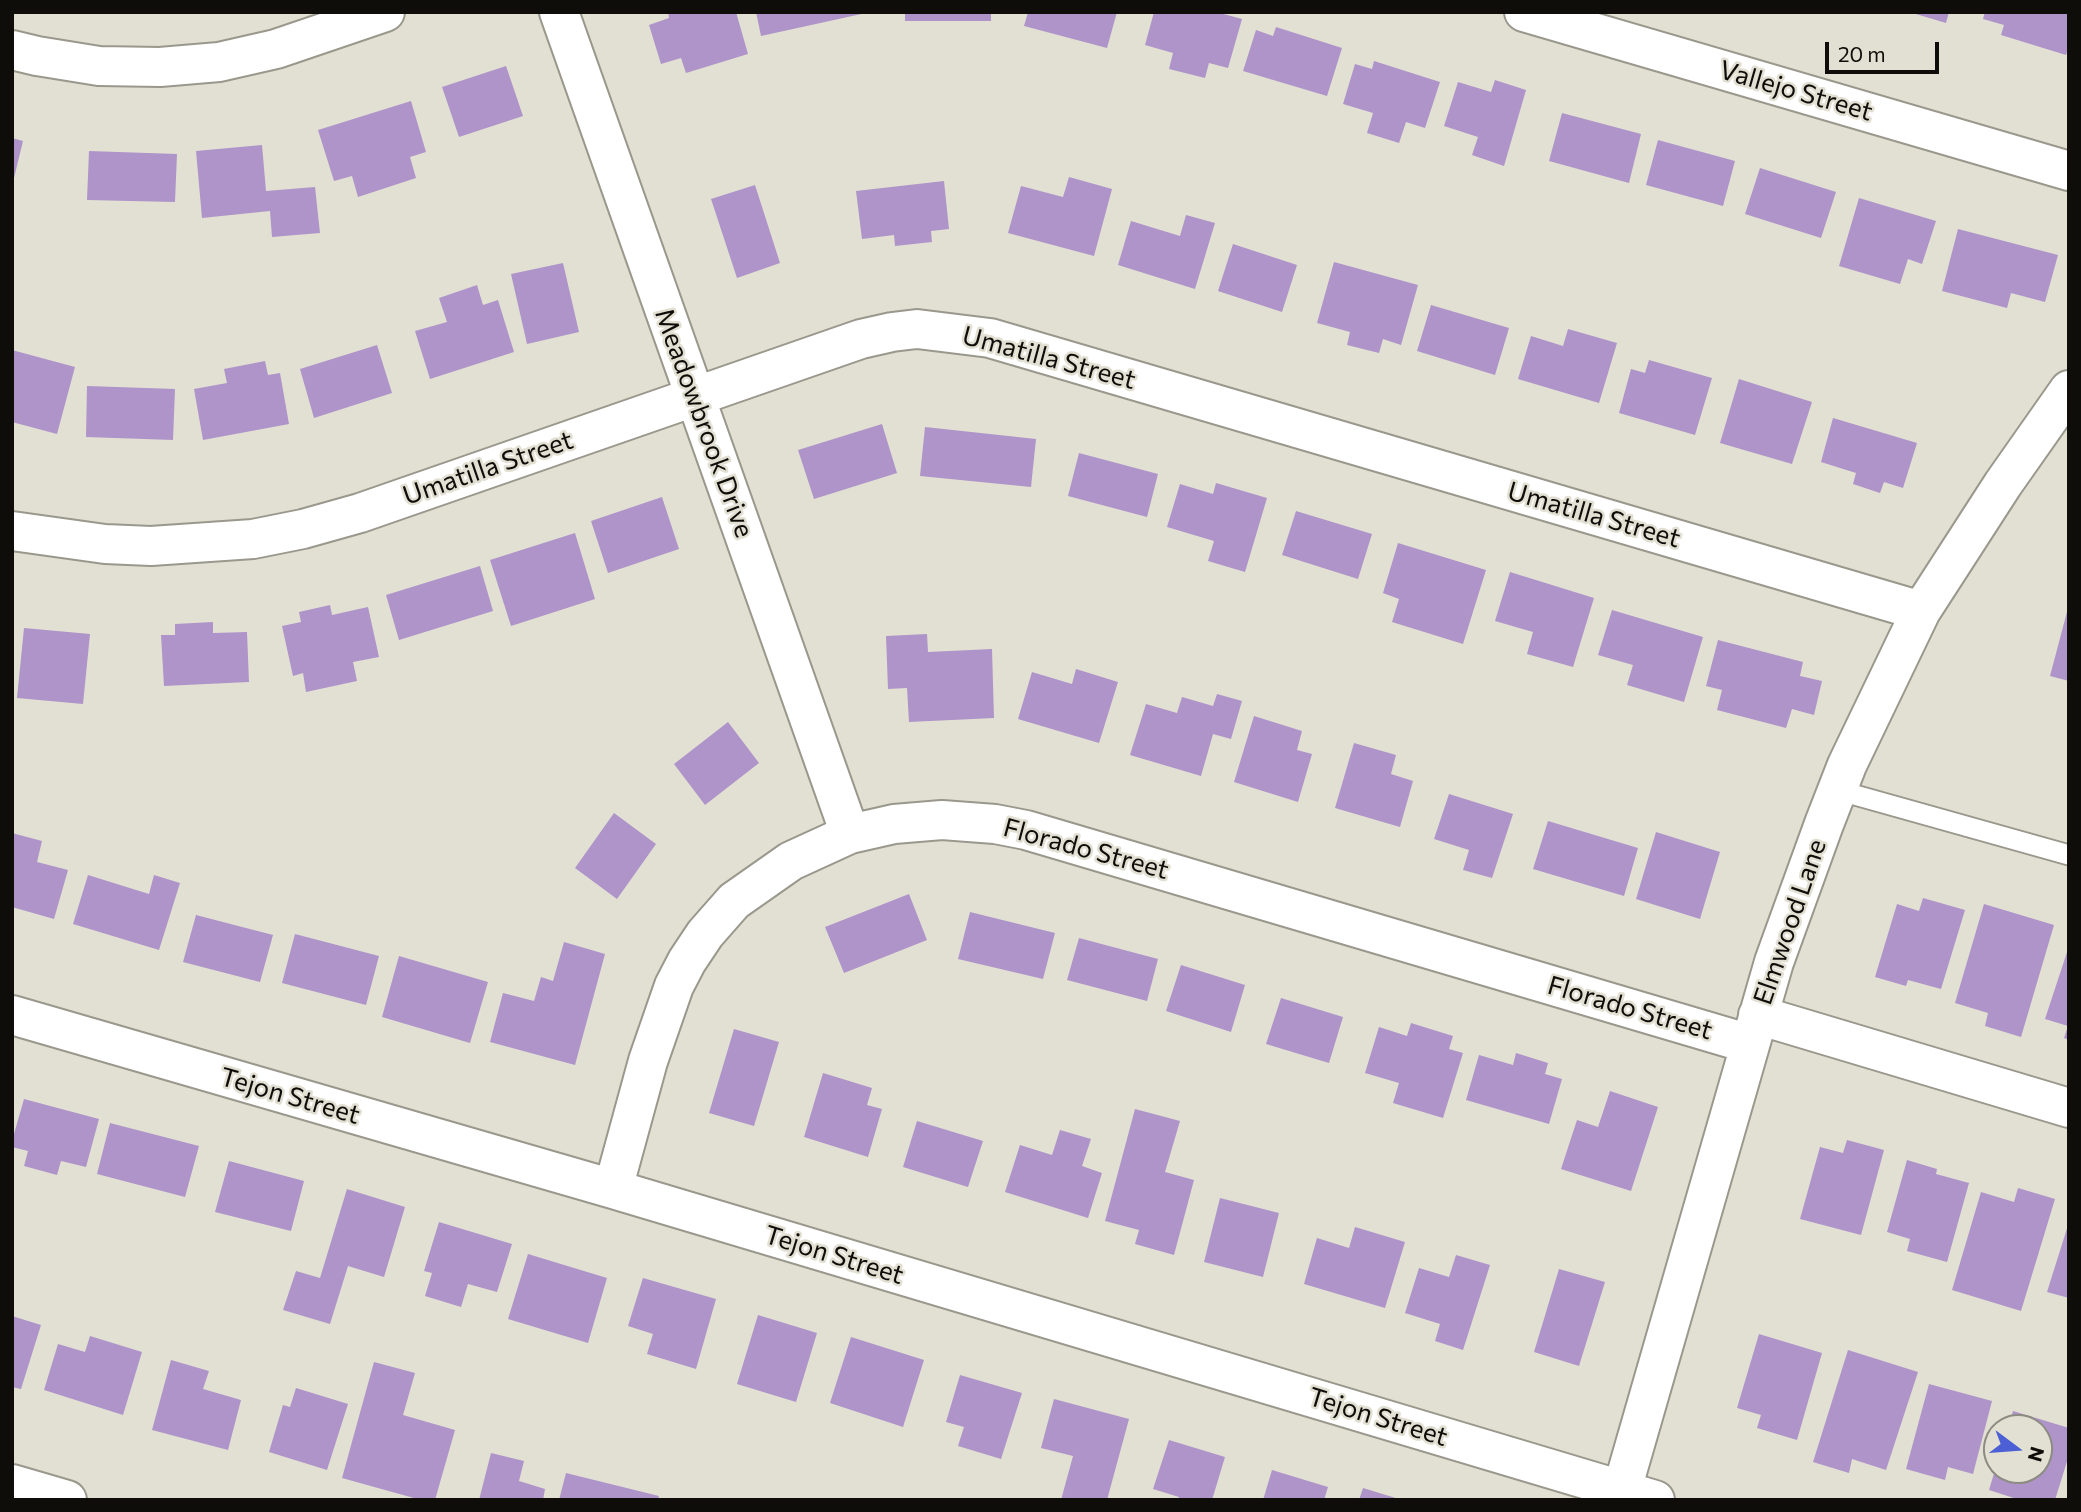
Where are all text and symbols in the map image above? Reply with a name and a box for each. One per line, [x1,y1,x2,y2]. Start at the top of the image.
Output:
scale bar [1829,28,1943,72]
text: 20 m [1838,41,1886,66]
street label: Vallejo Street [1716,54,1876,128]
street label: Meadowbrook Drive [648,304,760,542]
street label: Umatilla Street [959,320,1139,396]
street label: Umatilla Street [399,424,577,512]
street label: Umatilla Street [1504,475,1684,555]
street label: Florado Street [1000,812,1172,886]
street label: Elmwood Lane [1747,835,1833,1009]
street label: Florado Street [1544,970,1716,1046]
street label: Tejon Street [217,1061,363,1131]
street label: Tejon Street [761,1219,907,1291]
street label: Tejon Street [1305,1381,1451,1453]
north arrow [1983,1414,2053,1484]
text: N [2024,1444,2050,1464]

